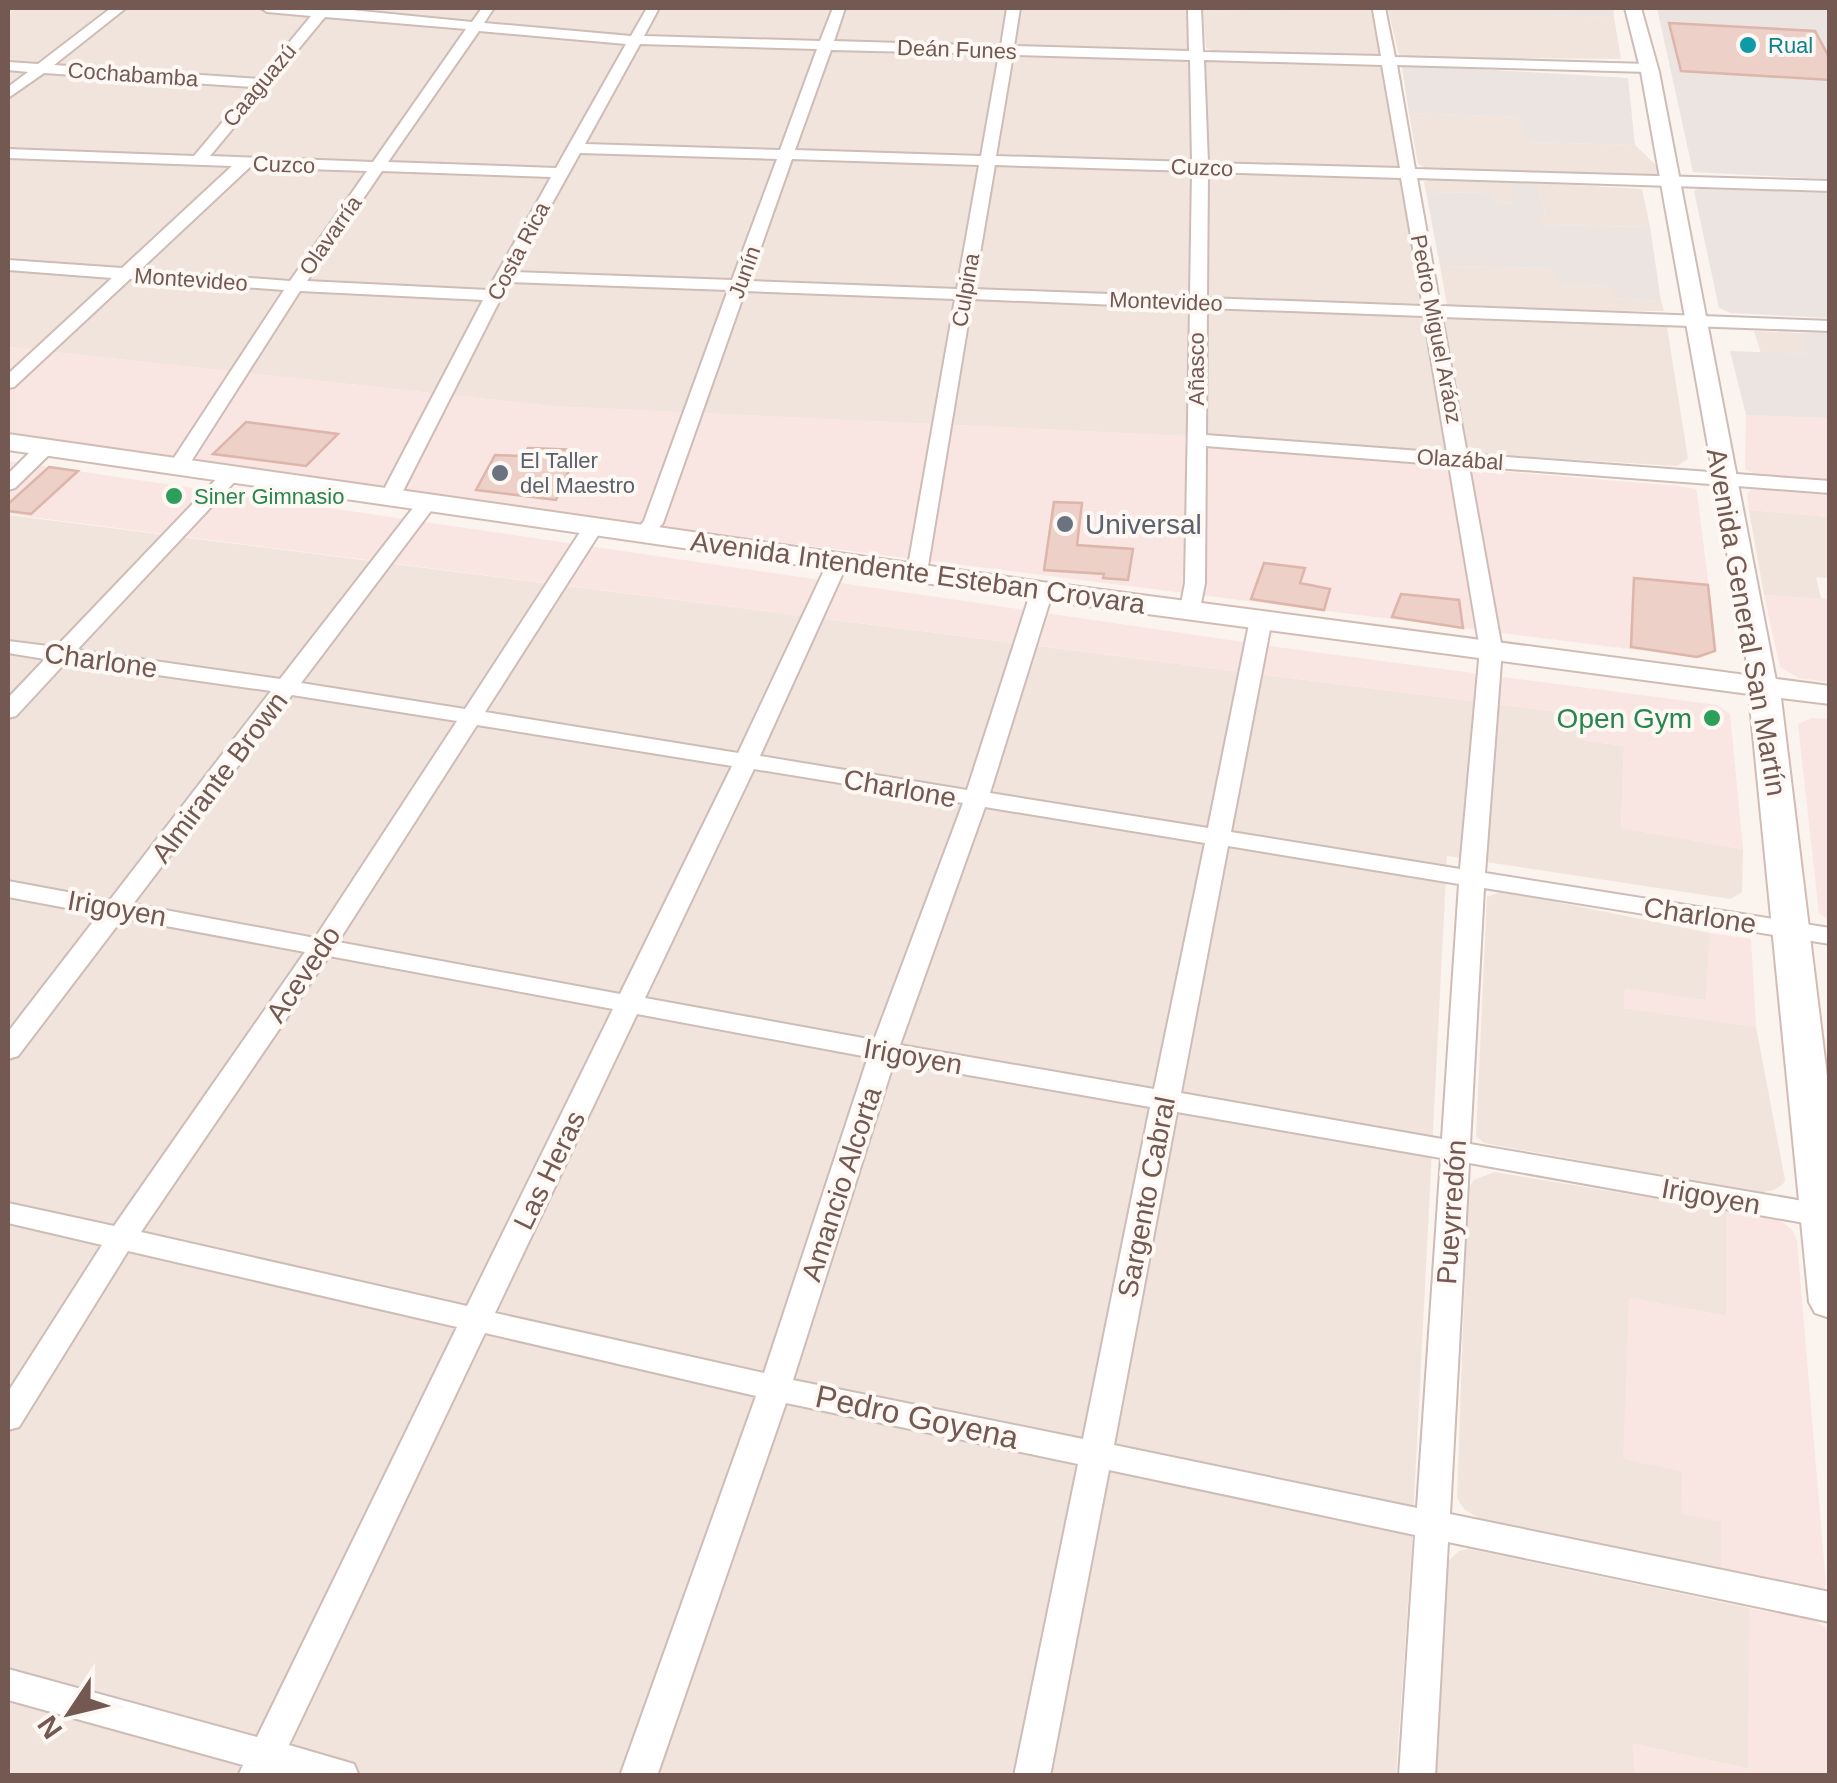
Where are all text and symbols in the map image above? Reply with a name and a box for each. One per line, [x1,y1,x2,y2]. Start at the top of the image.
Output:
place label: Rual [1768,33,1813,58]
marker: Rual [1737,34,1759,56]
street label: Deán Funes [897,35,1017,64]
street label: Caaguazú [218,39,301,132]
street label: Cochabamba [67,57,200,92]
street label: Cuzco [252,151,316,178]
street label: Cuzco [1170,154,1234,181]
street label: Olavarría [294,190,367,280]
street label: Costa Rica [482,197,555,305]
street label: Pedro Miguel Aráoz [1406,232,1467,426]
street label: Junín [724,243,765,302]
street label: Culpina [947,250,984,329]
street label: Montevideo [133,263,249,296]
street label: Montevideo [1109,287,1223,316]
street label: Añasco [1184,332,1209,406]
street label: Olazábal [1416,444,1504,475]
street label: Avenida General San Martín [1701,446,1792,799]
place label: El Taller del Maestro [520,448,635,498]
marker: El Taller del Maestro [489,462,511,484]
place label: Siner Gimnasio [194,484,344,509]
marker: Siner Gimnasio [163,485,185,507]
place label: Universal [1085,509,1202,540]
marker: Universal [1054,513,1076,535]
street label: Avenida Intendente Esteban Crovara [689,525,1148,620]
street label: Charlone [43,637,159,684]
street label: Almirante Brown [145,686,294,869]
place label: Open Gym [1557,703,1692,734]
marker: Open Gym [1701,707,1723,729]
street label: Charlone [841,763,959,814]
street label: Irigoyen [65,885,169,932]
street label: Charlone [1641,891,1758,940]
street label: Acevedo [260,920,347,1028]
street label: Irigoyen [861,1033,965,1080]
street label: Amancio Alcorta [795,1083,888,1285]
street label: Sargento Cabral [1112,1094,1181,1300]
street label: Las Heras [508,1106,591,1234]
street label: Pueyrredón [1431,1139,1472,1285]
street label: Irigoyen [1659,1173,1763,1220]
street label: Pedro Goyena [812,1378,1022,1456]
north arrow [20,1663,120,1763]
text: N [31,1710,68,1744]

